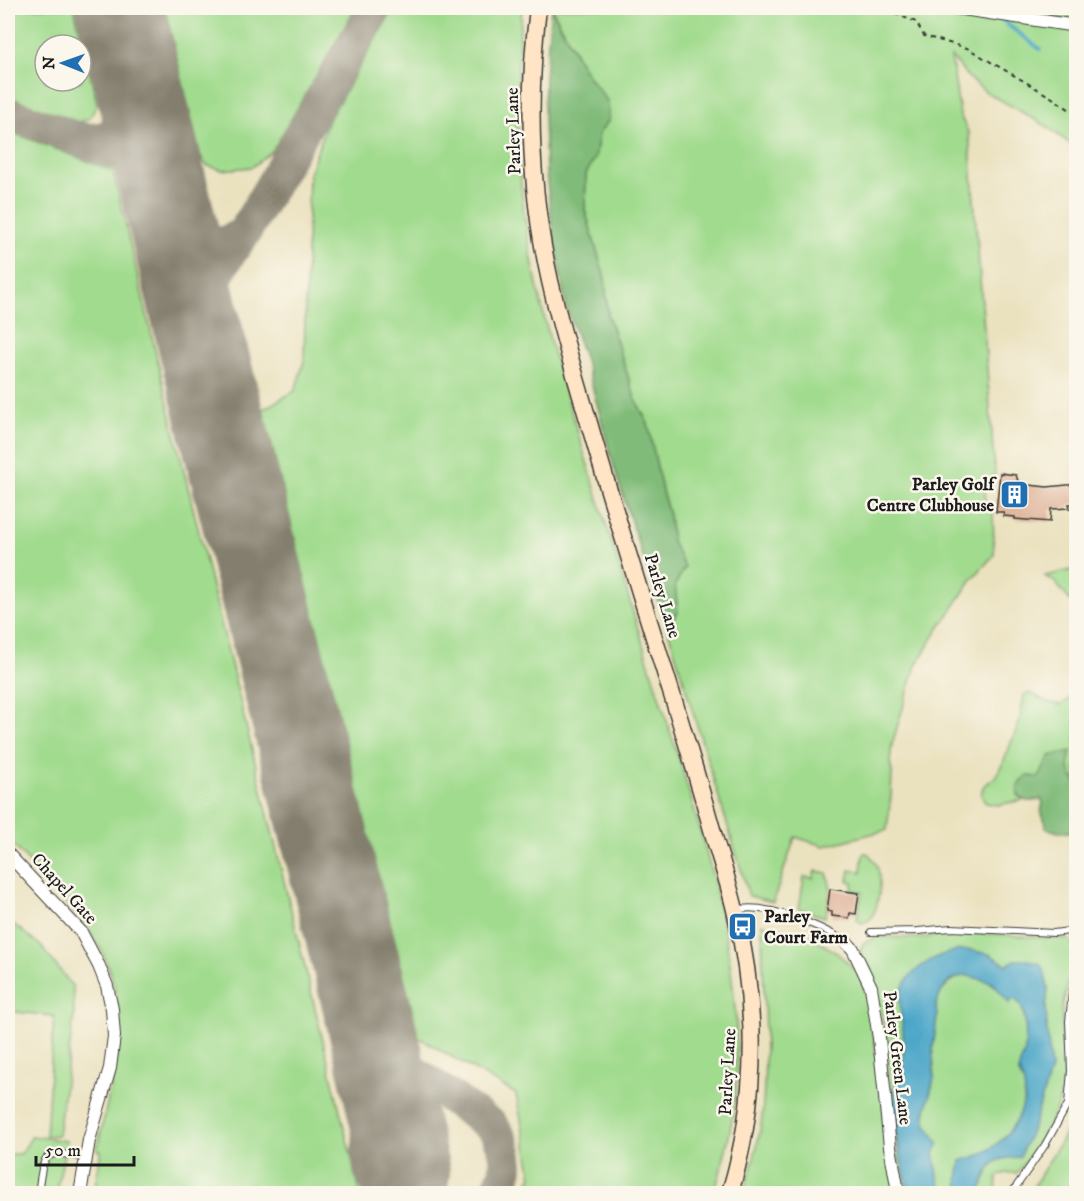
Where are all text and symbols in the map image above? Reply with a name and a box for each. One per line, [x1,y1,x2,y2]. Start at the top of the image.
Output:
north arrow [33,33,93,93]
text: N [39,56,59,69]
street label: Parley Lane [501,87,527,175]
place label: Parley Golf Centre Clubhouse [867,474,997,517]
building icon: Parley Golf Centre Clubhouse [999,479,1031,511]
street label: Parley Lane [639,551,685,641]
street label: Chapel Gate [26,849,102,929]
place label: Parley Court Farm [764,906,849,949]
bus stop icon: Parley Court Farm [727,911,759,943]
street label: Parley Green Lane [878,990,916,1126]
street label: Parley Lane [715,1028,741,1116]
scale bar [36,1129,134,1167]
text: 50 m [45,1140,81,1162]

